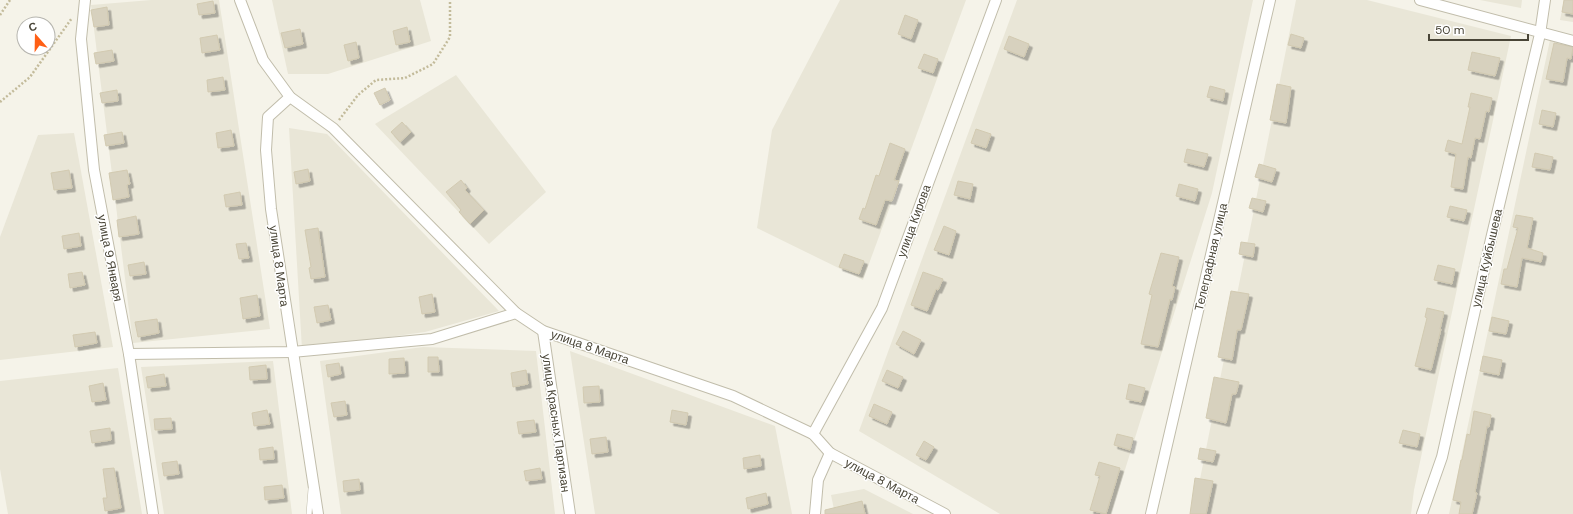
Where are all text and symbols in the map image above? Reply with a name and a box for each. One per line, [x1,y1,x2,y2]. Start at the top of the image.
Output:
north arrow [16,16,56,56]
scale bar [1429,16,1528,42]
text: С [26,19,39,35]
text: 50 m [1435,22,1464,38]
street label: улица Кирова [893,182,935,260]
street label: Телеграфная улица [1191,201,1231,312]
street label: улица Куйбышева [1468,207,1506,309]
street label: улица 9 Января [94,213,126,303]
street label: улица 8 Марта [265,224,293,308]
street label: улица 8 Марта [549,326,632,368]
street label: улица Красных Партизан [538,353,574,493]
street label: улица 8 Марта [842,455,922,507]

